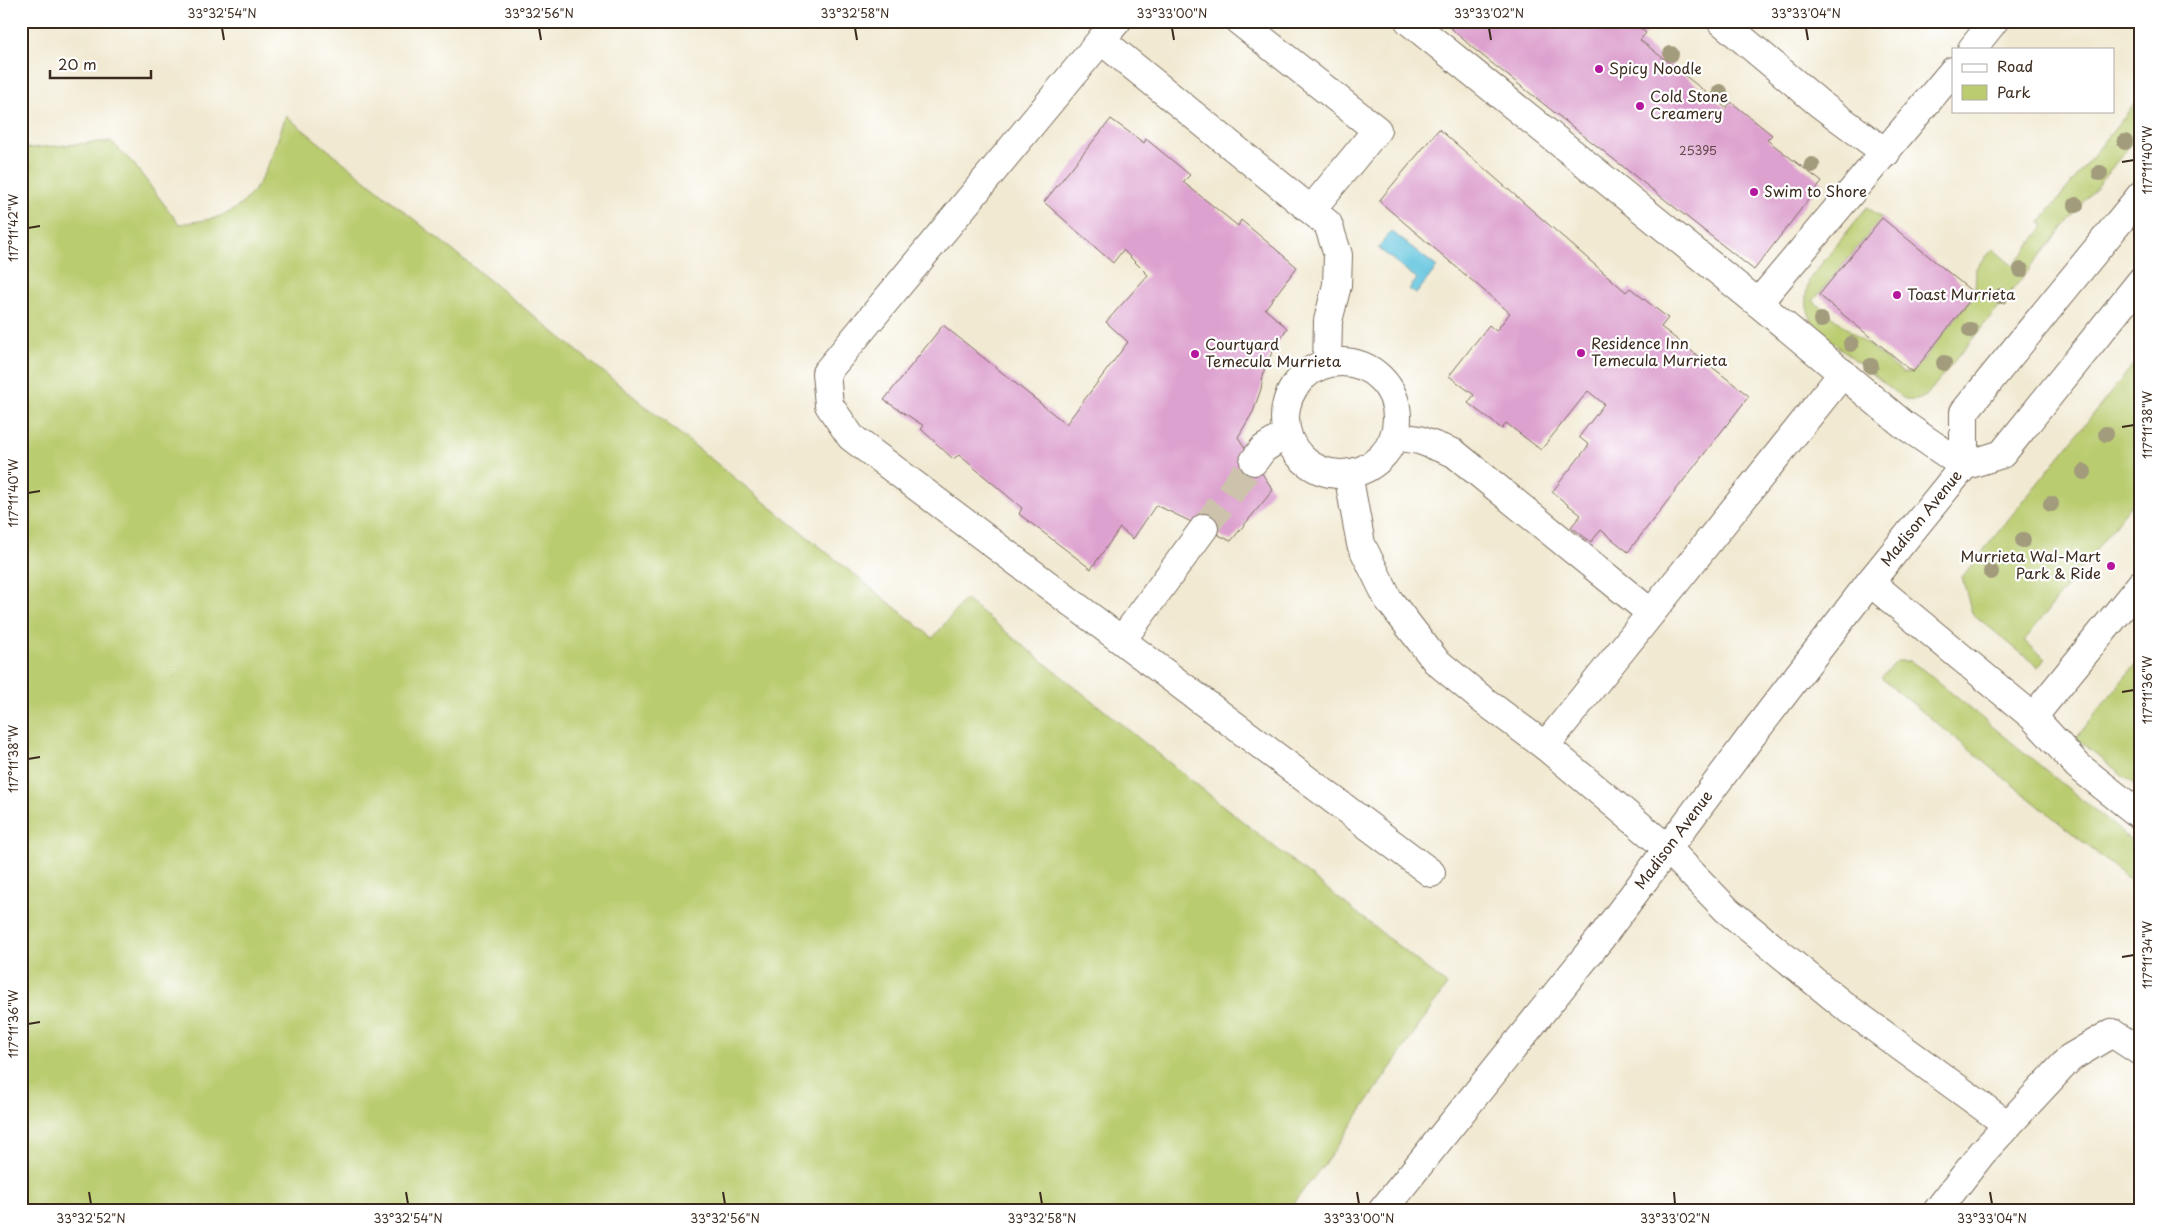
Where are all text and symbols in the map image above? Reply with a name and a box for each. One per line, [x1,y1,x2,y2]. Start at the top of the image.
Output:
text: 33°32'54"N [187,4,257,22]
text: 33°32'56"N [504,4,574,22]
text: 33°32'58"N [820,4,890,22]
text: 33°33'00"N [1137,4,1207,22]
text: 33°33'02"N [1454,4,1524,22]
text: 33°33'04"N [1771,4,1841,22]
scale bar [50,48,151,80]
legend [1952,48,2114,112]
text: 20 m [58,52,97,75]
text: Road [1997,54,2033,77]
place label: Spicy Noodle [1609,56,1702,79]
marker: Spicy Noodle [1593,63,1605,75]
text: Park [1997,80,2031,103]
place label: Cold Stone Creamery [1650,84,1728,124]
marker: Cold Stone Creamery [1634,100,1646,112]
text: 117°11'40"W [2138,125,2156,194]
house number: 25395 [1679,141,1717,159]
place label: Swim to Shore [1764,179,1867,202]
marker: Swim to Shore [1748,186,1760,198]
text: 117°11'42"W [4,193,22,262]
place label: Toast Murrieta [1907,282,2016,305]
marker: Toast Murrieta [1891,289,1903,301]
place label: Residence Inn Temecula Murrieta [1591,331,1728,371]
place label: Courtyard Temecula Murrieta [1205,332,1342,372]
marker: Residence Inn Temecula Murrieta [1575,347,1587,359]
marker: Courtyard Temecula Murrieta [1189,348,1201,360]
text: 117°11'38"W [2138,390,2156,459]
text: 117°11'40"W [4,458,22,527]
street label: Madison Avenue [1874,464,1966,571]
place label: Murrieta Wal-Mart Park & Ride [1960,544,2101,584]
marker: Murrieta Wal-Mart Park & Ride [2105,560,2117,572]
text: 117°11'36"W [2138,655,2156,724]
text: 117°11'38"W [4,724,22,793]
street label: Madison Avenue [1628,785,1717,894]
text: 117°11'34"W [2138,920,2156,989]
text: 117°11'36"W [4,989,22,1058]
text: 33°32'52"N [56,1209,126,1227]
text: 33°32'54"N [373,1209,443,1227]
text: 33°32'56"N [690,1209,760,1227]
text: 33°32'58"N [1007,1209,1077,1227]
text: 33°33'00"N [1324,1209,1394,1227]
text: 33°33'02"N [1640,1209,1710,1227]
text: 33°33'04"N [1957,1209,2027,1227]

